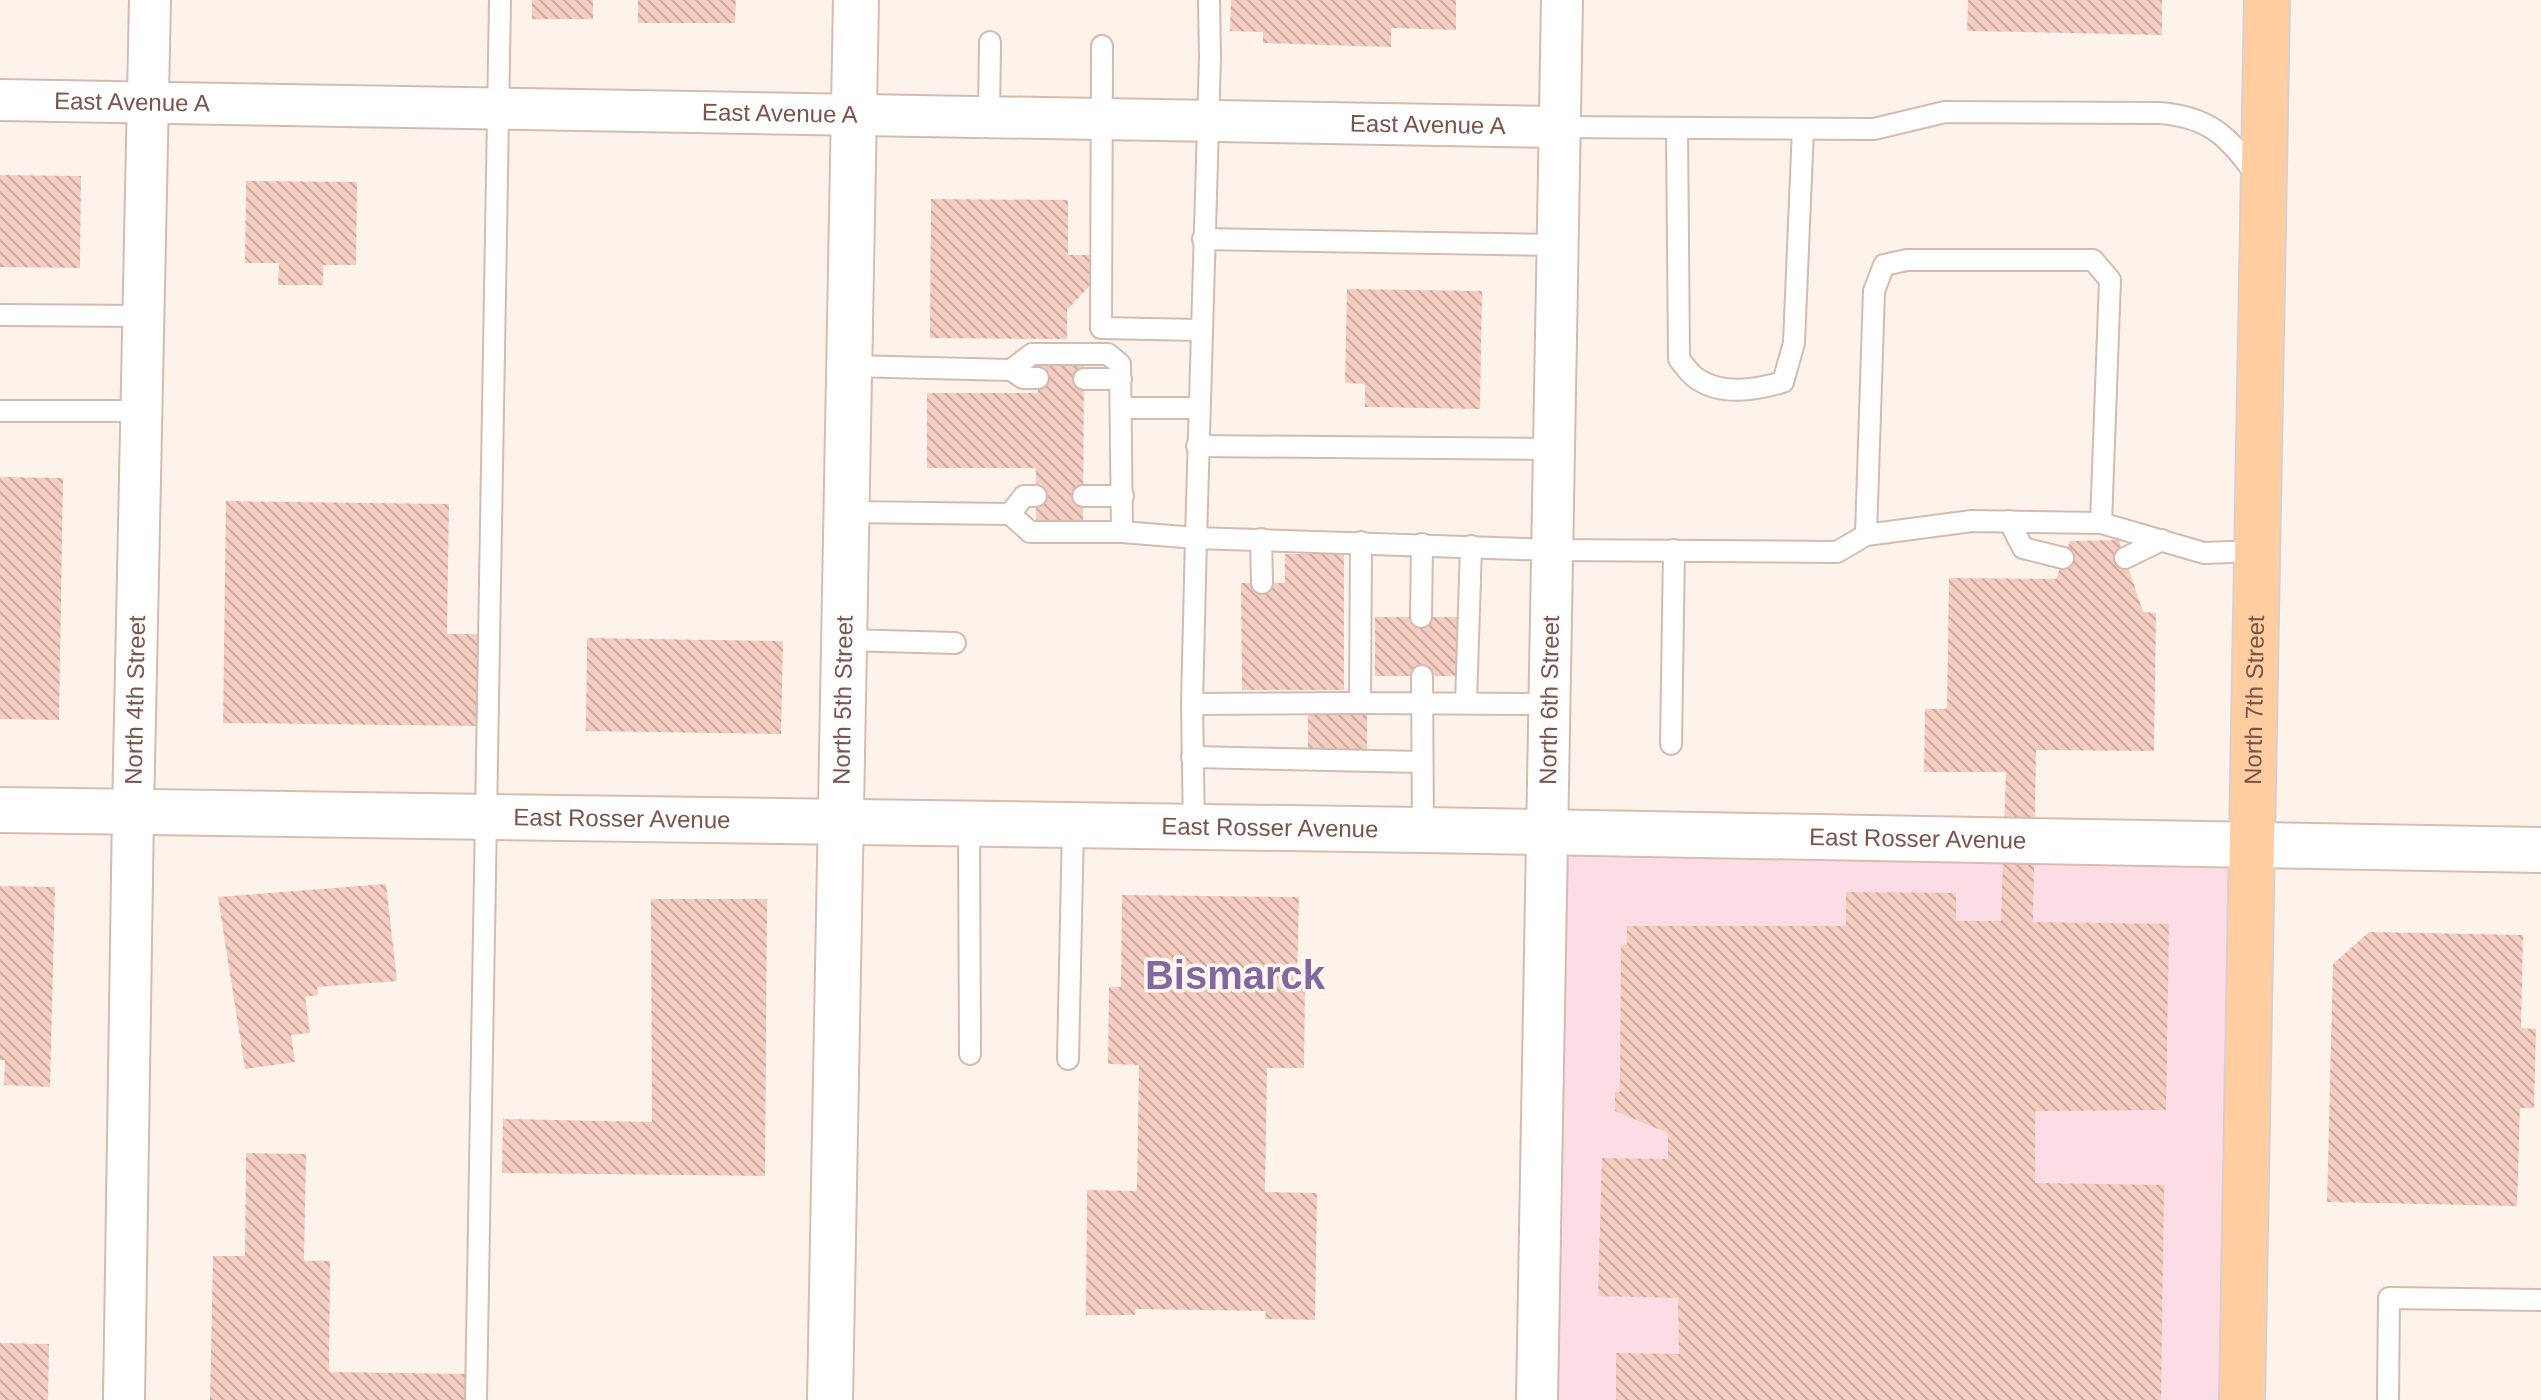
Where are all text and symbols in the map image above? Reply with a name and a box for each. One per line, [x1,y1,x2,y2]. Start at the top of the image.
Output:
street label: East Avenue A [54,87,210,117]
street label: East Avenue A [702,98,858,128]
street label: East Avenue A [1350,109,1506,139]
street label: North 4th Street [120,615,150,785]
street label: North 5th Street [827,615,858,785]
street label: North 6th Street [1534,615,1564,785]
street label: North 7th Street [2239,615,2269,785]
street label: East Rosser Avenue [513,803,731,833]
street label: East Rosser Avenue [1161,812,1379,842]
street label: East Rosser Avenue [1809,823,2027,854]
district label: Bismarck [1145,953,1326,997]

